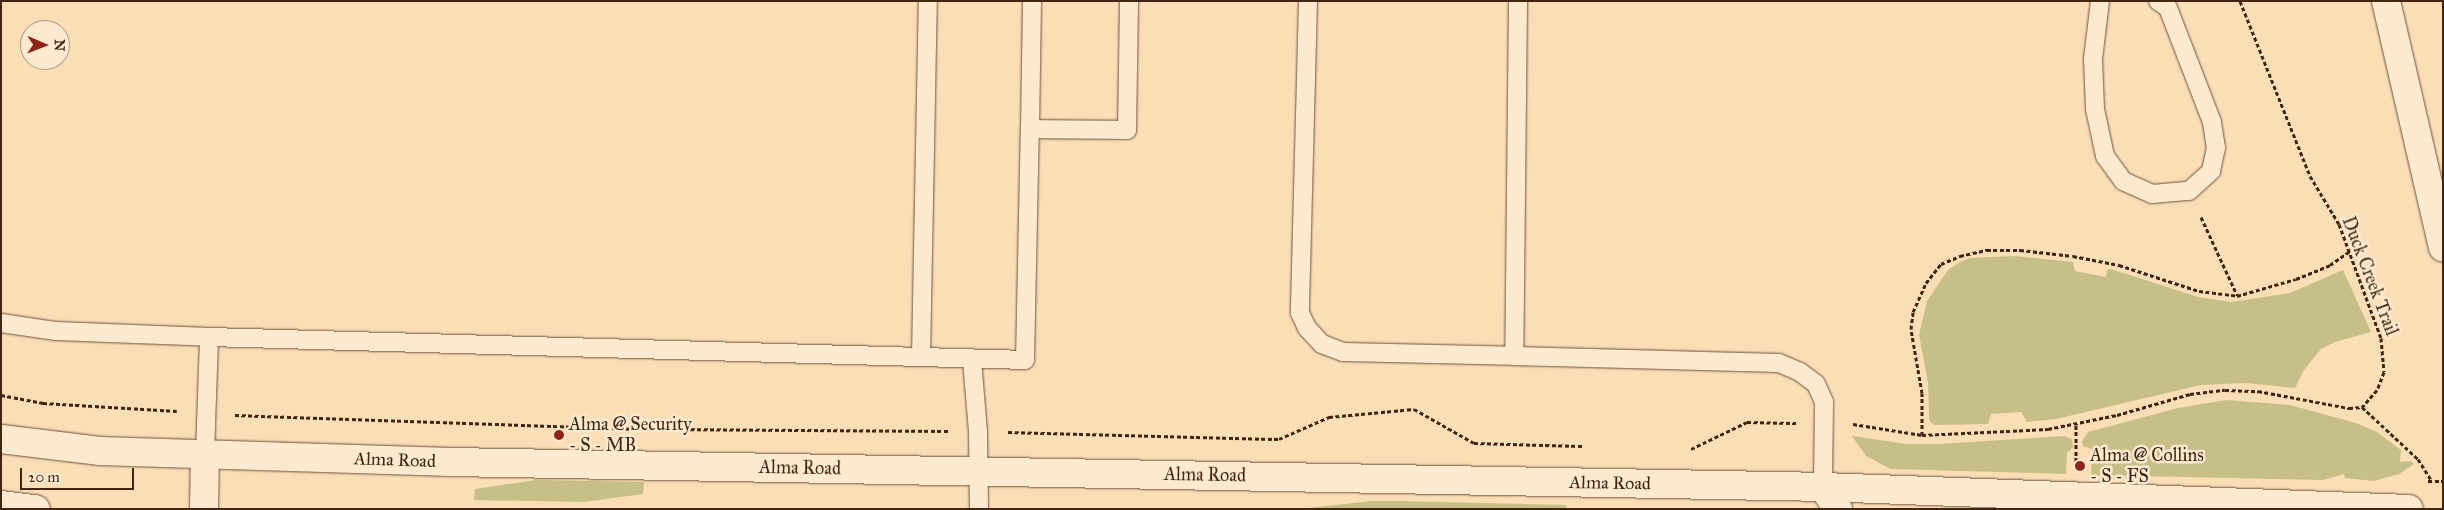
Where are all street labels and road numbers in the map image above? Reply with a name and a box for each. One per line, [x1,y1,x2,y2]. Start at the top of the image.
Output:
street label: Duck Creek Trail [2337,213,2403,339]
street label: Alma Road [354,448,436,472]
street label: Alma Road [759,456,841,480]
street label: Alma Road [1164,463,1246,487]
street label: Alma Road [1569,471,1651,495]

